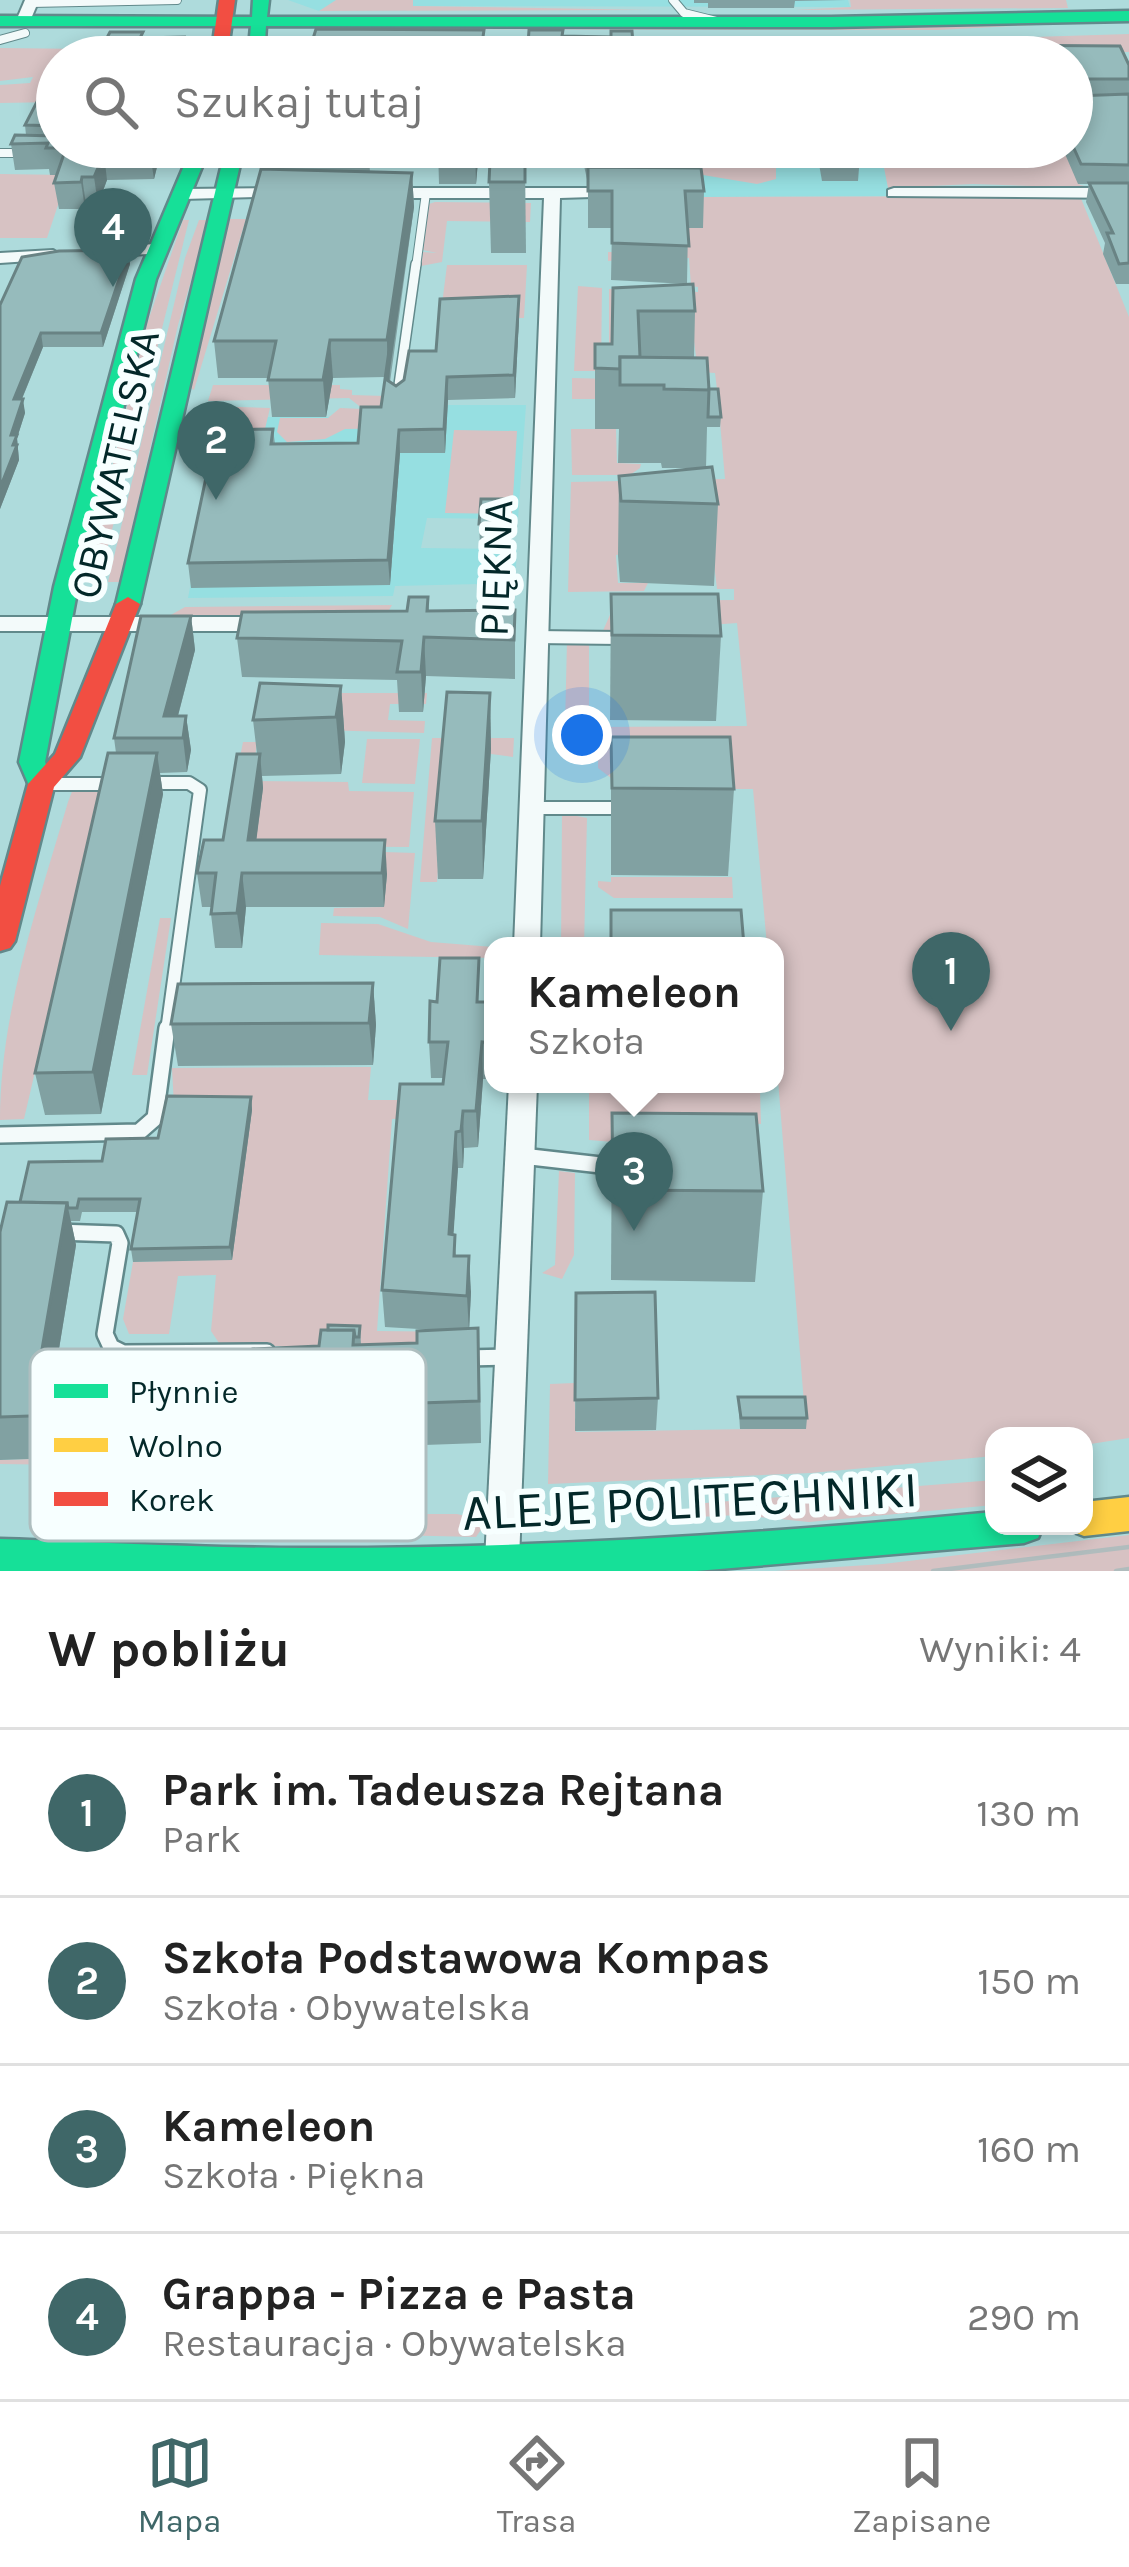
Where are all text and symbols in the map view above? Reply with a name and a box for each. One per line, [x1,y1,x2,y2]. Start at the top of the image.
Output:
search box [36,36,1093,168]
icon: search [78,69,144,135]
text: Szukaj tutaj [174,76,425,128]
pin: 4 [74,188,152,287]
street label: OBYWATELSKA [60,325,170,603]
pin: 2 [177,401,255,500]
street label: PIĘKNA [469,499,523,637]
your location [552,705,612,765]
pin: 1 [912,932,990,1031]
popup [484,937,784,1093]
text: Kameleon [527,966,741,1018]
text: Szkoła [527,1018,645,1064]
pin: 3 [595,1132,673,1231]
legend [30,1349,426,1541]
text: Płynnie [129,1373,238,1411]
text: Wolno [129,1427,223,1465]
map controls [985,1427,1093,1535]
button: layers [985,1427,1093,1535]
street label: ALEJE POLITECHNIKI [461,1459,919,1543]
text: Korek [129,1481,215,1519]
text: W pobliżu [48,1619,290,1679]
text: Wyniki: 4 [919,1626,1081,1672]
text: Park im. Tadeusza Rejtana [162,1764,724,1816]
text: 1 [80,1790,94,1836]
text: 130 m [976,1790,1081,1836]
text: Park [162,1816,241,1862]
text: Szkoła Podstawowa Kompas [162,1932,770,1984]
text: 2 [75,1958,99,2004]
text: 150 m [977,1958,1081,2004]
text: Szkoła · Obywatelska [162,1984,531,2030]
text: Kameleon [162,2100,375,2152]
text: 3 [75,2126,99,2172]
text: 160 m [977,2126,1081,2172]
text: Szkoła · Piękna [162,2152,425,2198]
text: Grappa - Pizza e Pasta [162,2268,636,2320]
text: 4 [75,2294,99,2340]
text: 290 m [967,2294,1081,2340]
text: Restauracja · Obywatelska [162,2320,627,2366]
tab: Mapa [138,2430,221,2540]
tab: Trasa [497,2430,577,2540]
tab: Zapisane [852,2430,991,2540]

